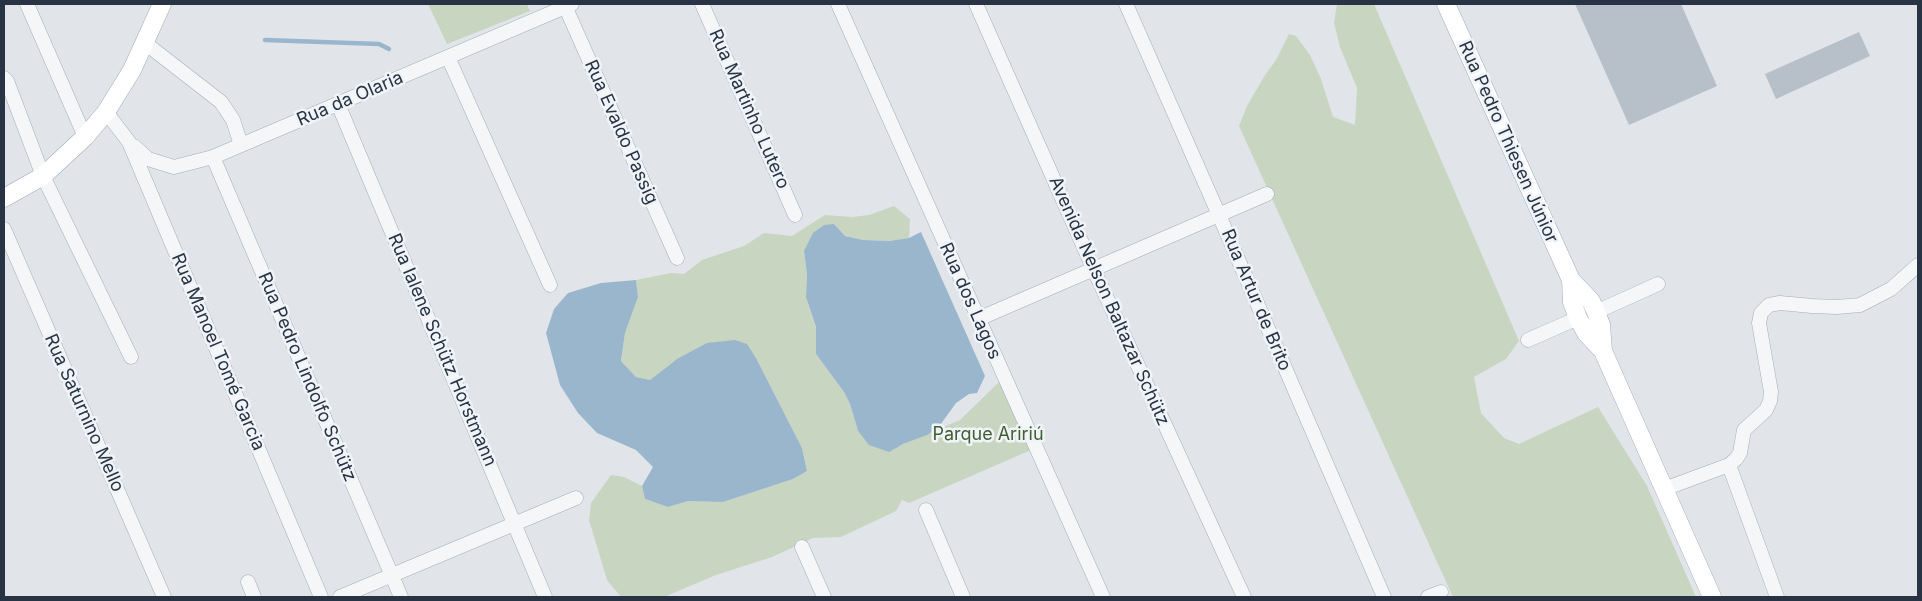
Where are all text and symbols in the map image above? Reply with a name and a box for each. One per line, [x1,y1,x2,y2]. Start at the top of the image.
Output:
street label: Rua Martinho Lutero [704,26,794,192]
street label: Rua Pedro Thiesen Júnior [1454,38,1562,246]
street label: Rua Evaldo Passig [579,57,663,207]
street label: Rua da Olaria [294,67,406,131]
street label: Avenida Nelson Baltazar Schütz [1044,173,1174,429]
street label: Rua Artur de Brito [1216,226,1296,374]
street label: Rua Ialene Schütz Horstmann [383,230,501,470]
street label: Rua dos Lagos [935,239,1005,363]
street label: Rua Manoel Tomé Garcia [167,250,269,454]
street label: Rua Pedro Lindolfo Schütz [253,269,361,485]
street label: Rua Saturnino Mello [39,331,129,495]
park label: Parque Aririú [932,424,1044,446]

